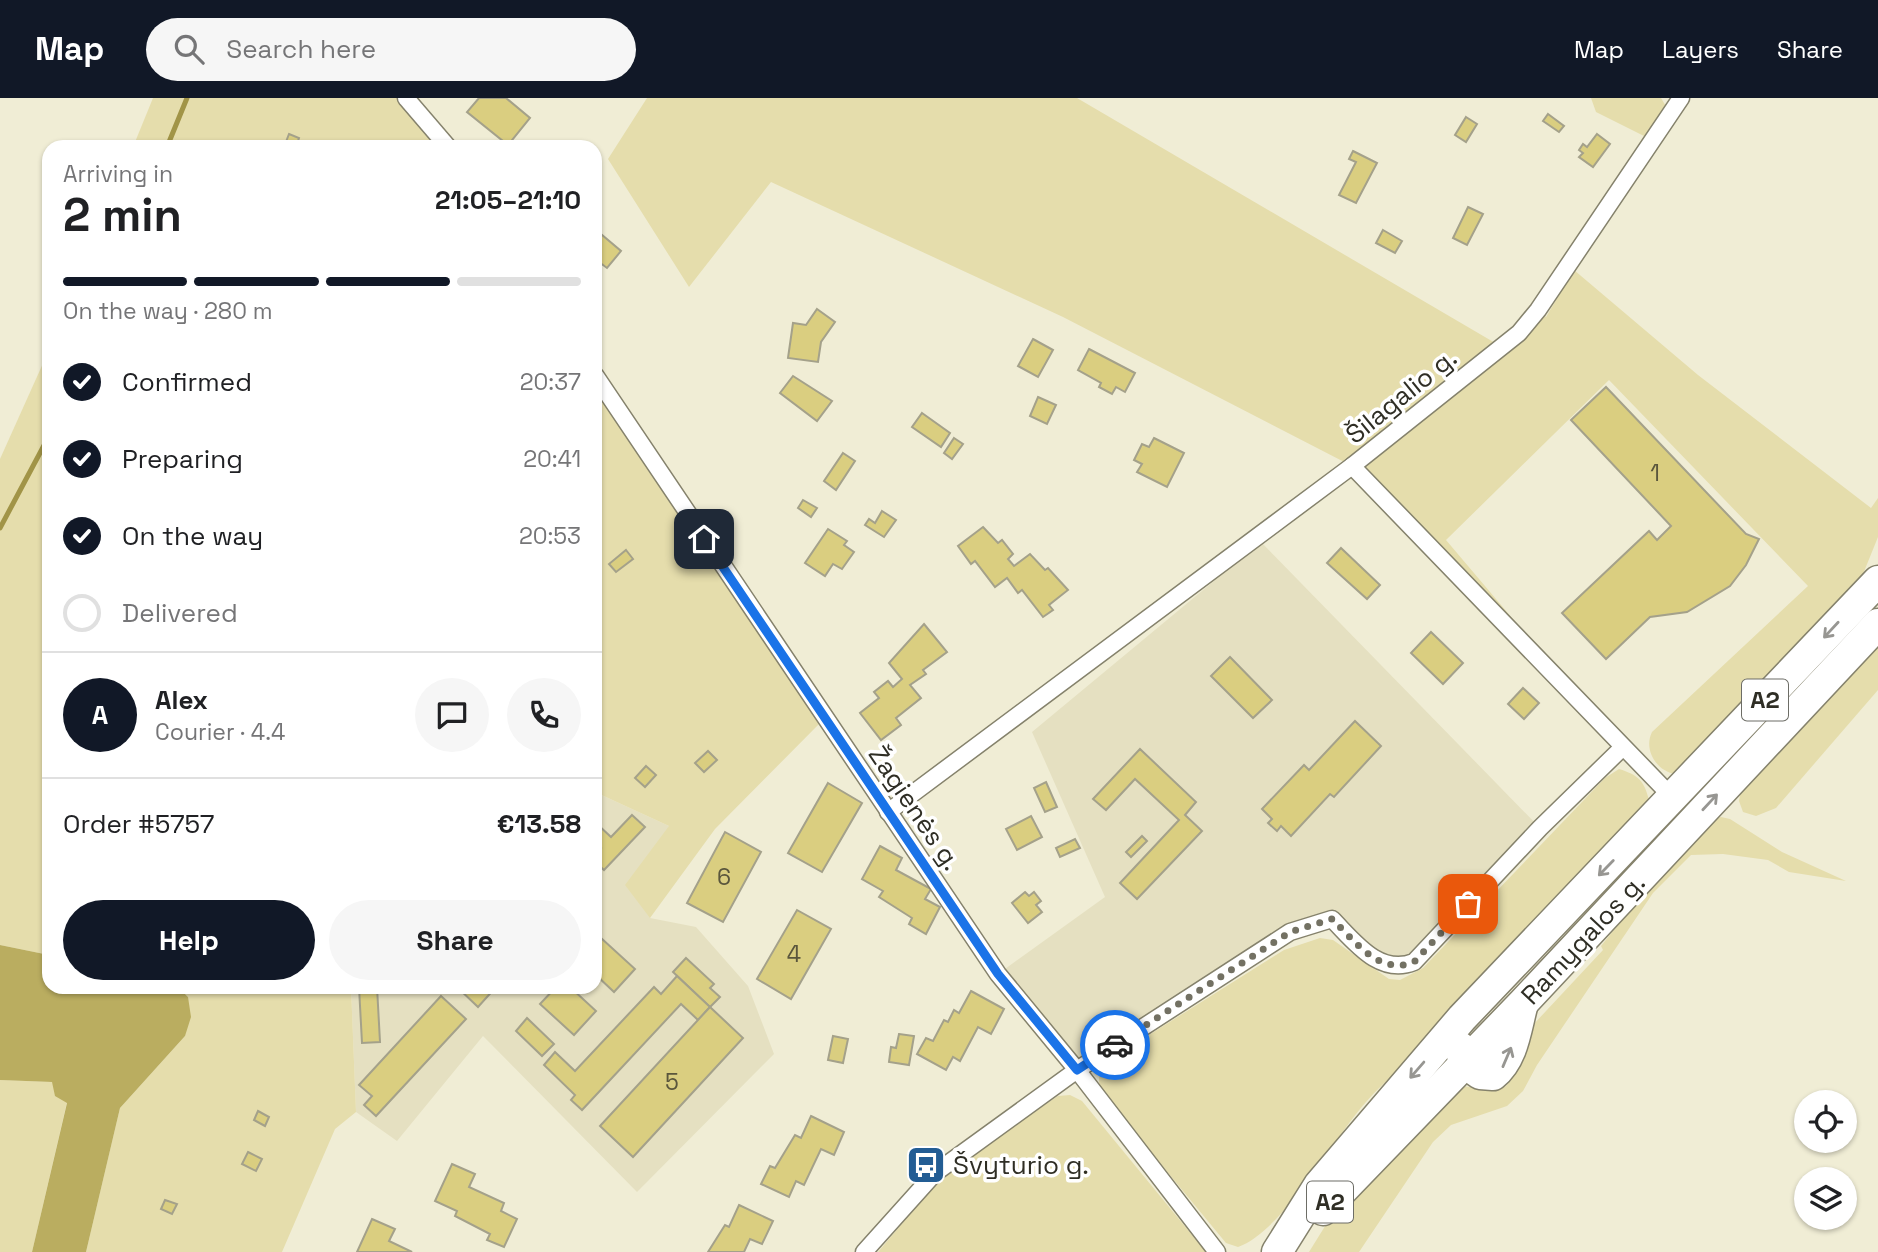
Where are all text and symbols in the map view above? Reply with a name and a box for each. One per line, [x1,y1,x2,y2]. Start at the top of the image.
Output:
search box [146,18,636,81]
text: Map [35,28,104,70]
icon: search [170,30,208,68]
text: Search here [226,32,376,66]
text: Map [1574,34,1624,65]
text: Layers [1662,34,1739,65]
text: Share [1777,34,1843,65]
text: Arriving in [63,159,173,189]
text: 21:05–21:10 [435,183,581,217]
text: 2 min [63,186,182,244]
text: On the way · 280 m [63,296,273,326]
street label: Šilagalio g. [1338,341,1464,451]
icon: check [63,363,101,401]
text: Confirmed [122,365,252,399]
text: 20:37 [520,367,581,397]
icon: check [63,440,101,478]
text: Preparing [122,442,243,476]
text: 20:41 [523,444,581,474]
house number: 1 [1650,458,1660,488]
pin [674,509,734,569]
icon: check [63,517,101,555]
text: On the way [122,519,263,553]
icon: home [685,520,723,558]
text: 20:53 [519,521,581,551]
text: Delivered [122,596,238,630]
one-way arrow [1823,621,1839,639]
button: chat [415,678,489,752]
button: phone [507,678,581,752]
road number: A2 [1742,680,1788,720]
text: Alex [155,683,208,717]
text: A [92,698,108,732]
text: Courier · 4.4 [155,717,285,747]
street label: Žagienės g. [861,739,969,877]
one-way arrow [1702,793,1718,811]
text: Order #5757 [63,807,215,841]
text: €13.58 [497,807,581,841]
one-way arrow [1597,859,1614,876]
house number: 6 [717,862,731,892]
street label: Ramygalos g. [1514,866,1652,1012]
pin [1438,874,1498,934]
icon: bag [1449,885,1487,923]
button: Help [63,900,315,980]
button: Share [329,900,581,980]
house number: 4 [787,939,801,969]
courier [1080,1010,1150,1080]
icon: car [1096,1026,1134,1064]
one-way arrow [1501,1047,1514,1068]
one-way arrow [1409,1061,1425,1079]
house number: 5 [665,1067,679,1097]
map controls [1794,1090,1857,1230]
button: locate [1794,1090,1857,1153]
bus stop icon: Švyturio g. [905,1144,947,1186]
place label: Švyturio g. [953,1148,1089,1182]
button: layers [1794,1167,1857,1230]
road number: A2 [1307,1182,1353,1222]

